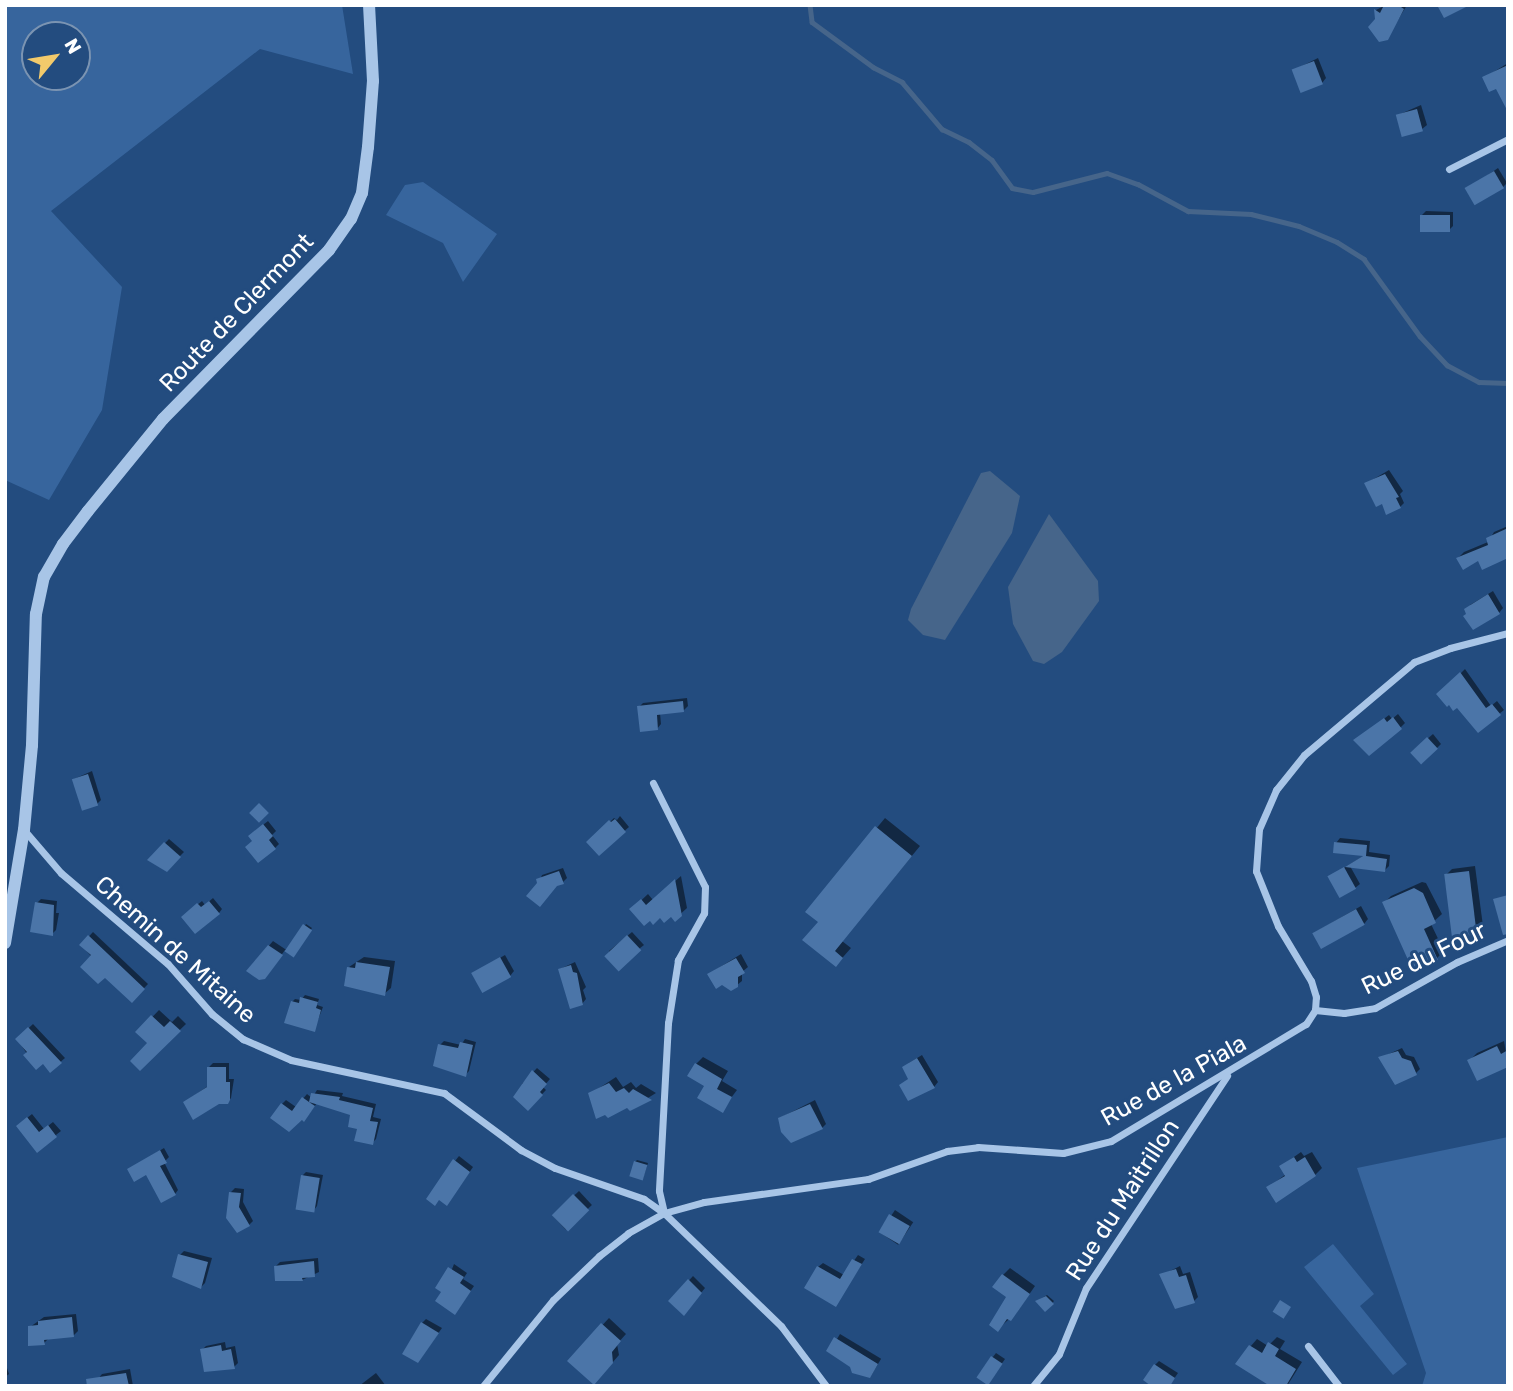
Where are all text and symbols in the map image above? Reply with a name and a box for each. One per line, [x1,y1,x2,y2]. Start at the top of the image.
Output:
north arrow [21,21,91,91]
text: N [60,35,86,58]
street label: Route de Clermont [154,228,320,398]
street label: Chemin de Mitaine [89,870,261,1030]
street label: Rue du Four [1357,916,1491,1002]
street label: Rue de la Piala [1096,1029,1252,1133]
street label: Rue du Maitrillon [1060,1114,1186,1286]

